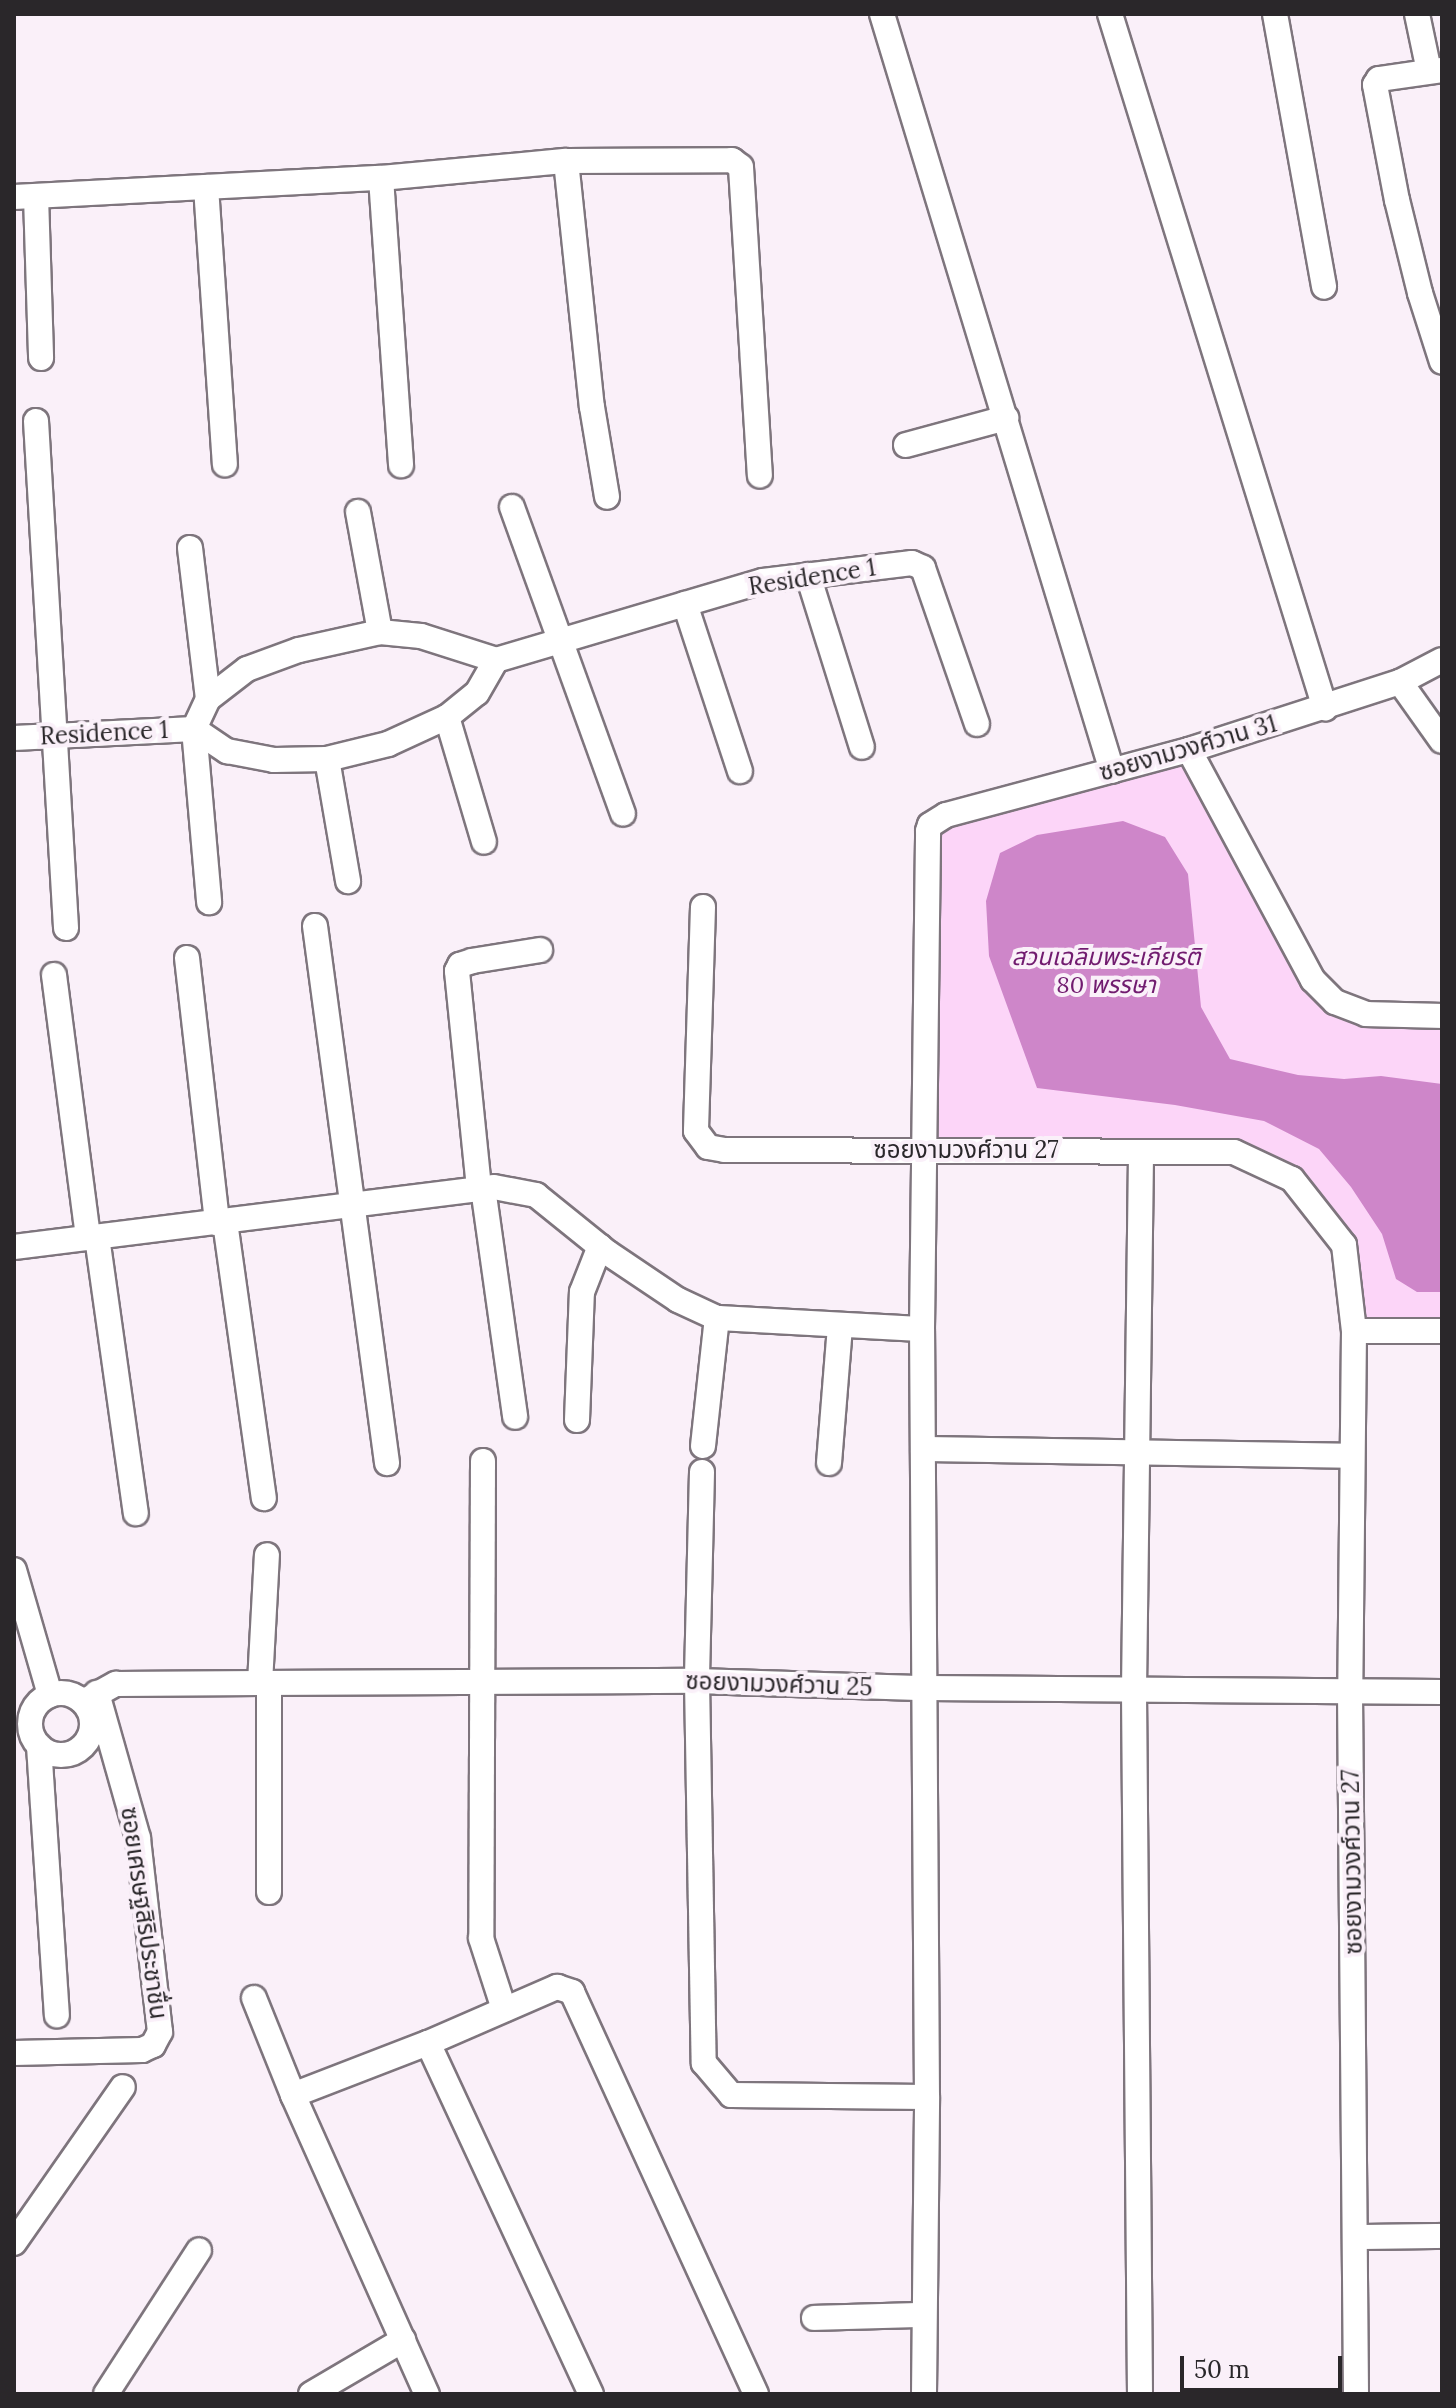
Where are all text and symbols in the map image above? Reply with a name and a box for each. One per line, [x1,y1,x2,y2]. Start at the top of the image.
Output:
street label: Residence 1 [746,553,878,601]
street label: ซอยงามวงศ์วาน 31 [1096,709,1280,787]
street label: Residence 1 [39,715,169,751]
park label: สวนเฉลิมพระเกียรติ 80 พรรษา [1011,943,1201,999]
street label: ซอยงามวงศ์วาน 27 [873,1136,1059,1164]
street label: ซอยงามวงศ์วาน 25 [685,1666,873,1702]
street label: ซอยงามวงศ์วาน 27 [1336,1769,1368,1955]
street label: ซอยเศรษฐสิริประชาชื่น [115,1805,173,2021]
scale bar [1184,2340,1346,2390]
text: 50 m [1194,2354,1250,2385]

